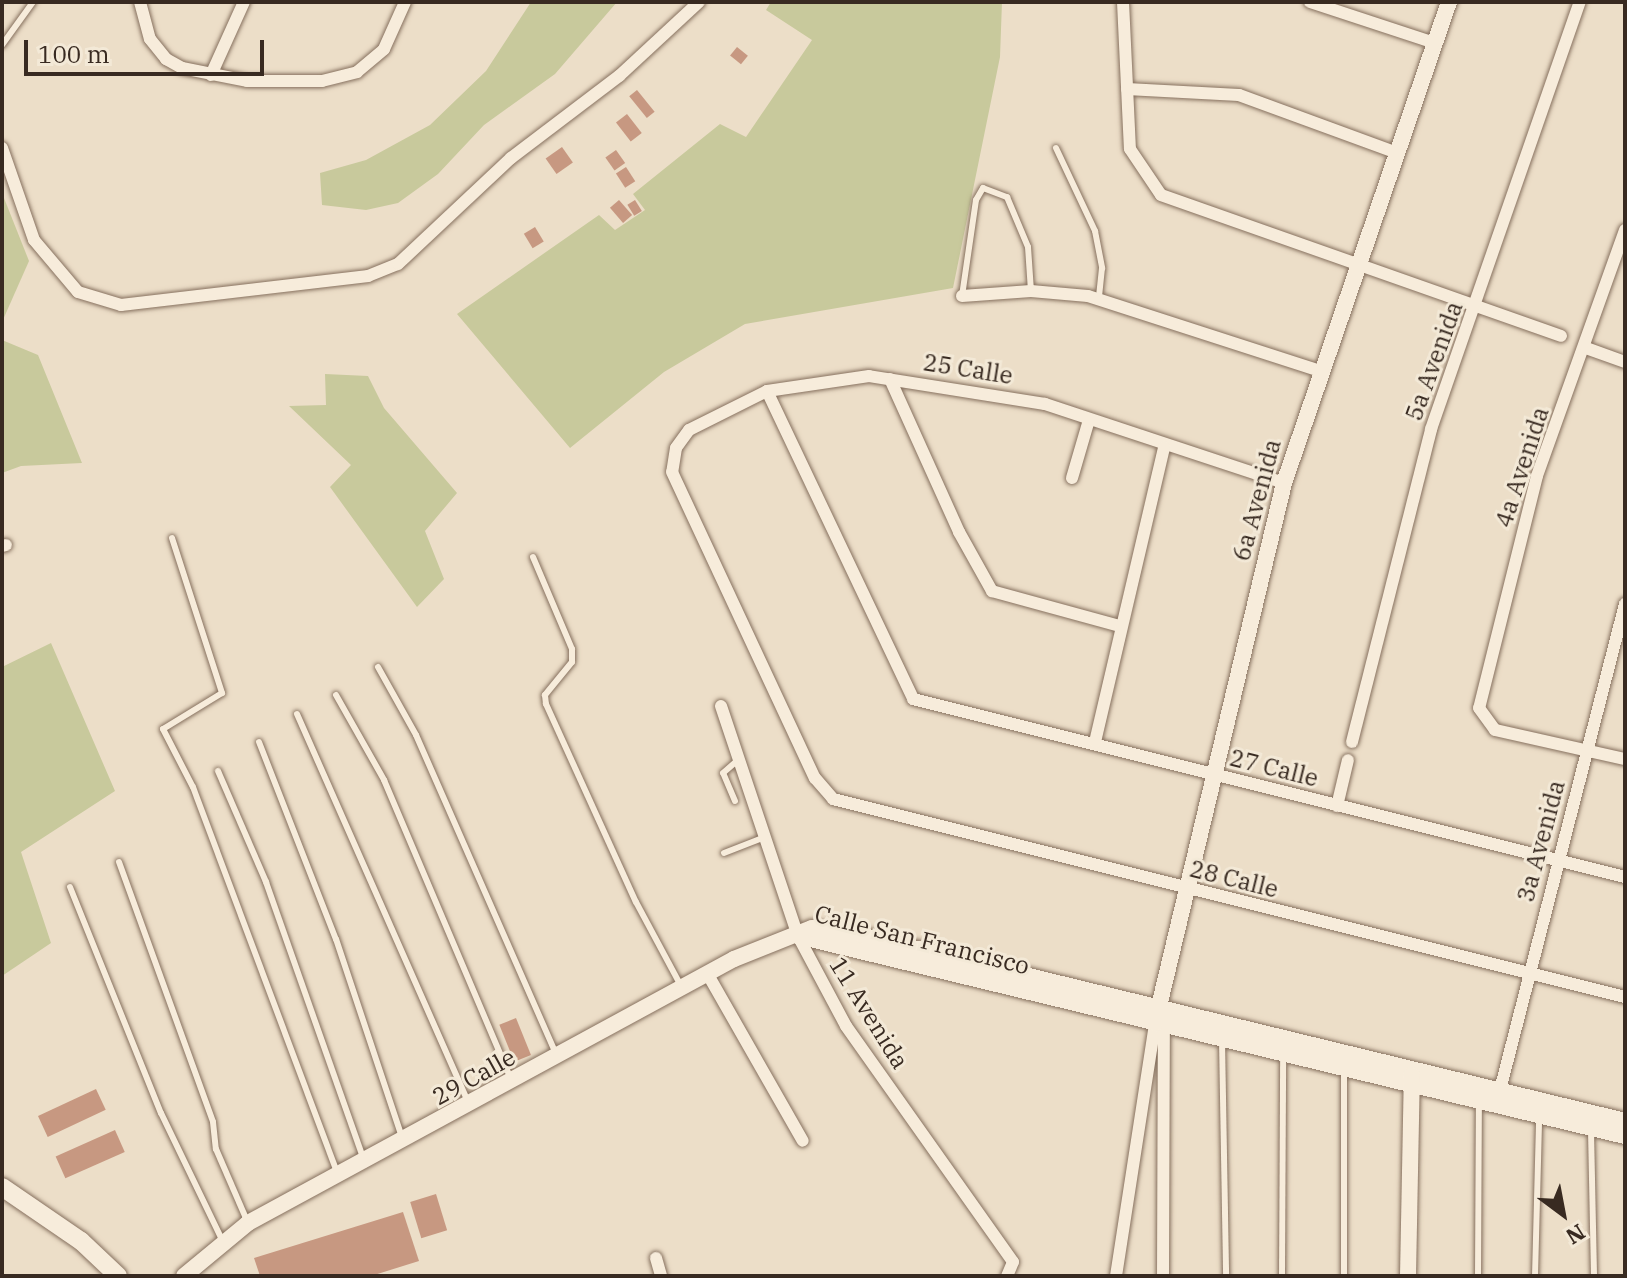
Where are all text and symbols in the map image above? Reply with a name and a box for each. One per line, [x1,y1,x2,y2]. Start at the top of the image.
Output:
scale bar [28,24,268,74]
text: 100 m [38,38,110,70]
street label: 5a Avenida [1399,297,1469,425]
street label: 25 Calle [921,348,1015,390]
street label: 4a Avenida [1489,403,1555,531]
street label: 6a Avenida [1227,436,1287,564]
street label: 27 Calle [1227,743,1321,793]
street label: 3a Avenida [1511,777,1571,905]
street label: 28 Calle [1187,854,1281,904]
street label: Calle San Francisco [812,899,1032,981]
street label: 11 Avenida [823,952,915,1074]
street label: 29 Calle [428,1043,520,1111]
north arrow [1523,1174,1603,1254]
text: N [1561,1218,1591,1252]

